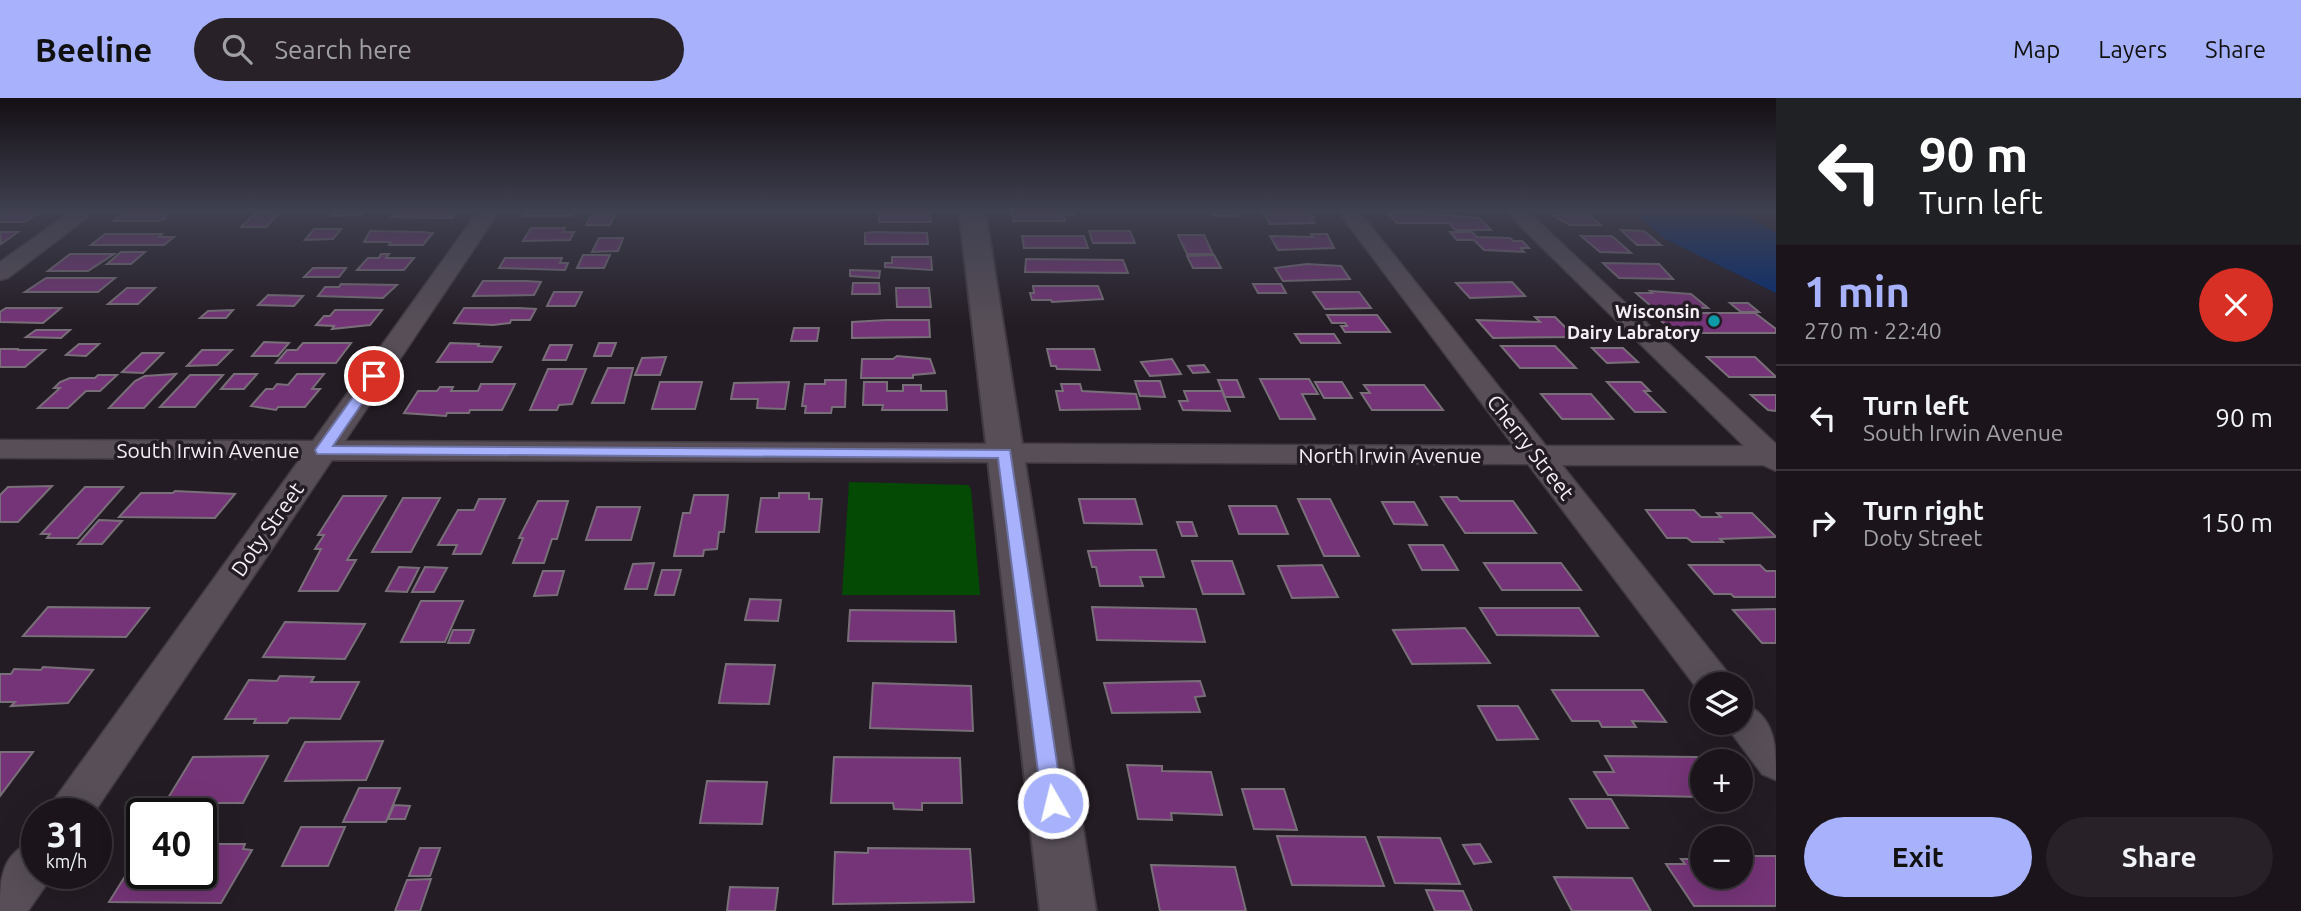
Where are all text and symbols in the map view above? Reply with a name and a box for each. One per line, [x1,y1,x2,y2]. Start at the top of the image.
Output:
search box [194,18,684,81]
icon: search [218,30,256,68]
text: Beeline [35,31,152,68]
text: Search here [274,35,412,64]
text: Map [2013,36,2060,63]
text: Layers [2098,36,2167,63]
text: Share [2205,36,2266,63]
icon: left [1804,126,1895,217]
text: 90 m [1919,126,2028,181]
text: Turn left [1919,184,2043,220]
text: 1 min [1804,268,1910,315]
button: close [2199,268,2273,342]
place label: Wisconsin Dairy Labratory [1567,301,1700,342]
marker: Wisconsin Dairy Labratory [1706,313,1722,329]
text: 270 m · 22:40 [1804,318,1942,343]
pin [344,346,404,406]
icon: arrive [355,357,393,395]
street label: Cherry Street [1483,390,1579,504]
text: Turn left [1863,391,1969,420]
icon: left [1804,399,1842,437]
text: 90 m [2215,403,2273,432]
text: South Irwin Avenue [1863,420,2063,445]
street label: South Irwin Avenue [116,438,300,462]
street label: North Irwin Avenue [1299,443,1482,467]
street label: Doty Street [226,477,308,581]
text: Turn right [1863,496,1984,525]
icon: right [1804,504,1842,542]
text: 150 m [2201,508,2273,537]
text: Doty Street [1863,525,1982,550]
map controls [1690,672,1753,889]
button: layers [1690,672,1753,735]
button: + [1690,749,1753,812]
position arrow [1016,766,1090,840]
speed limit sign: 40 [126,798,217,889]
text: 31 [47,814,86,854]
button: Exit [1804,817,2032,897]
button: Share [2046,817,2273,897]
button: − [1690,826,1753,889]
text: km/h [46,851,87,871]

